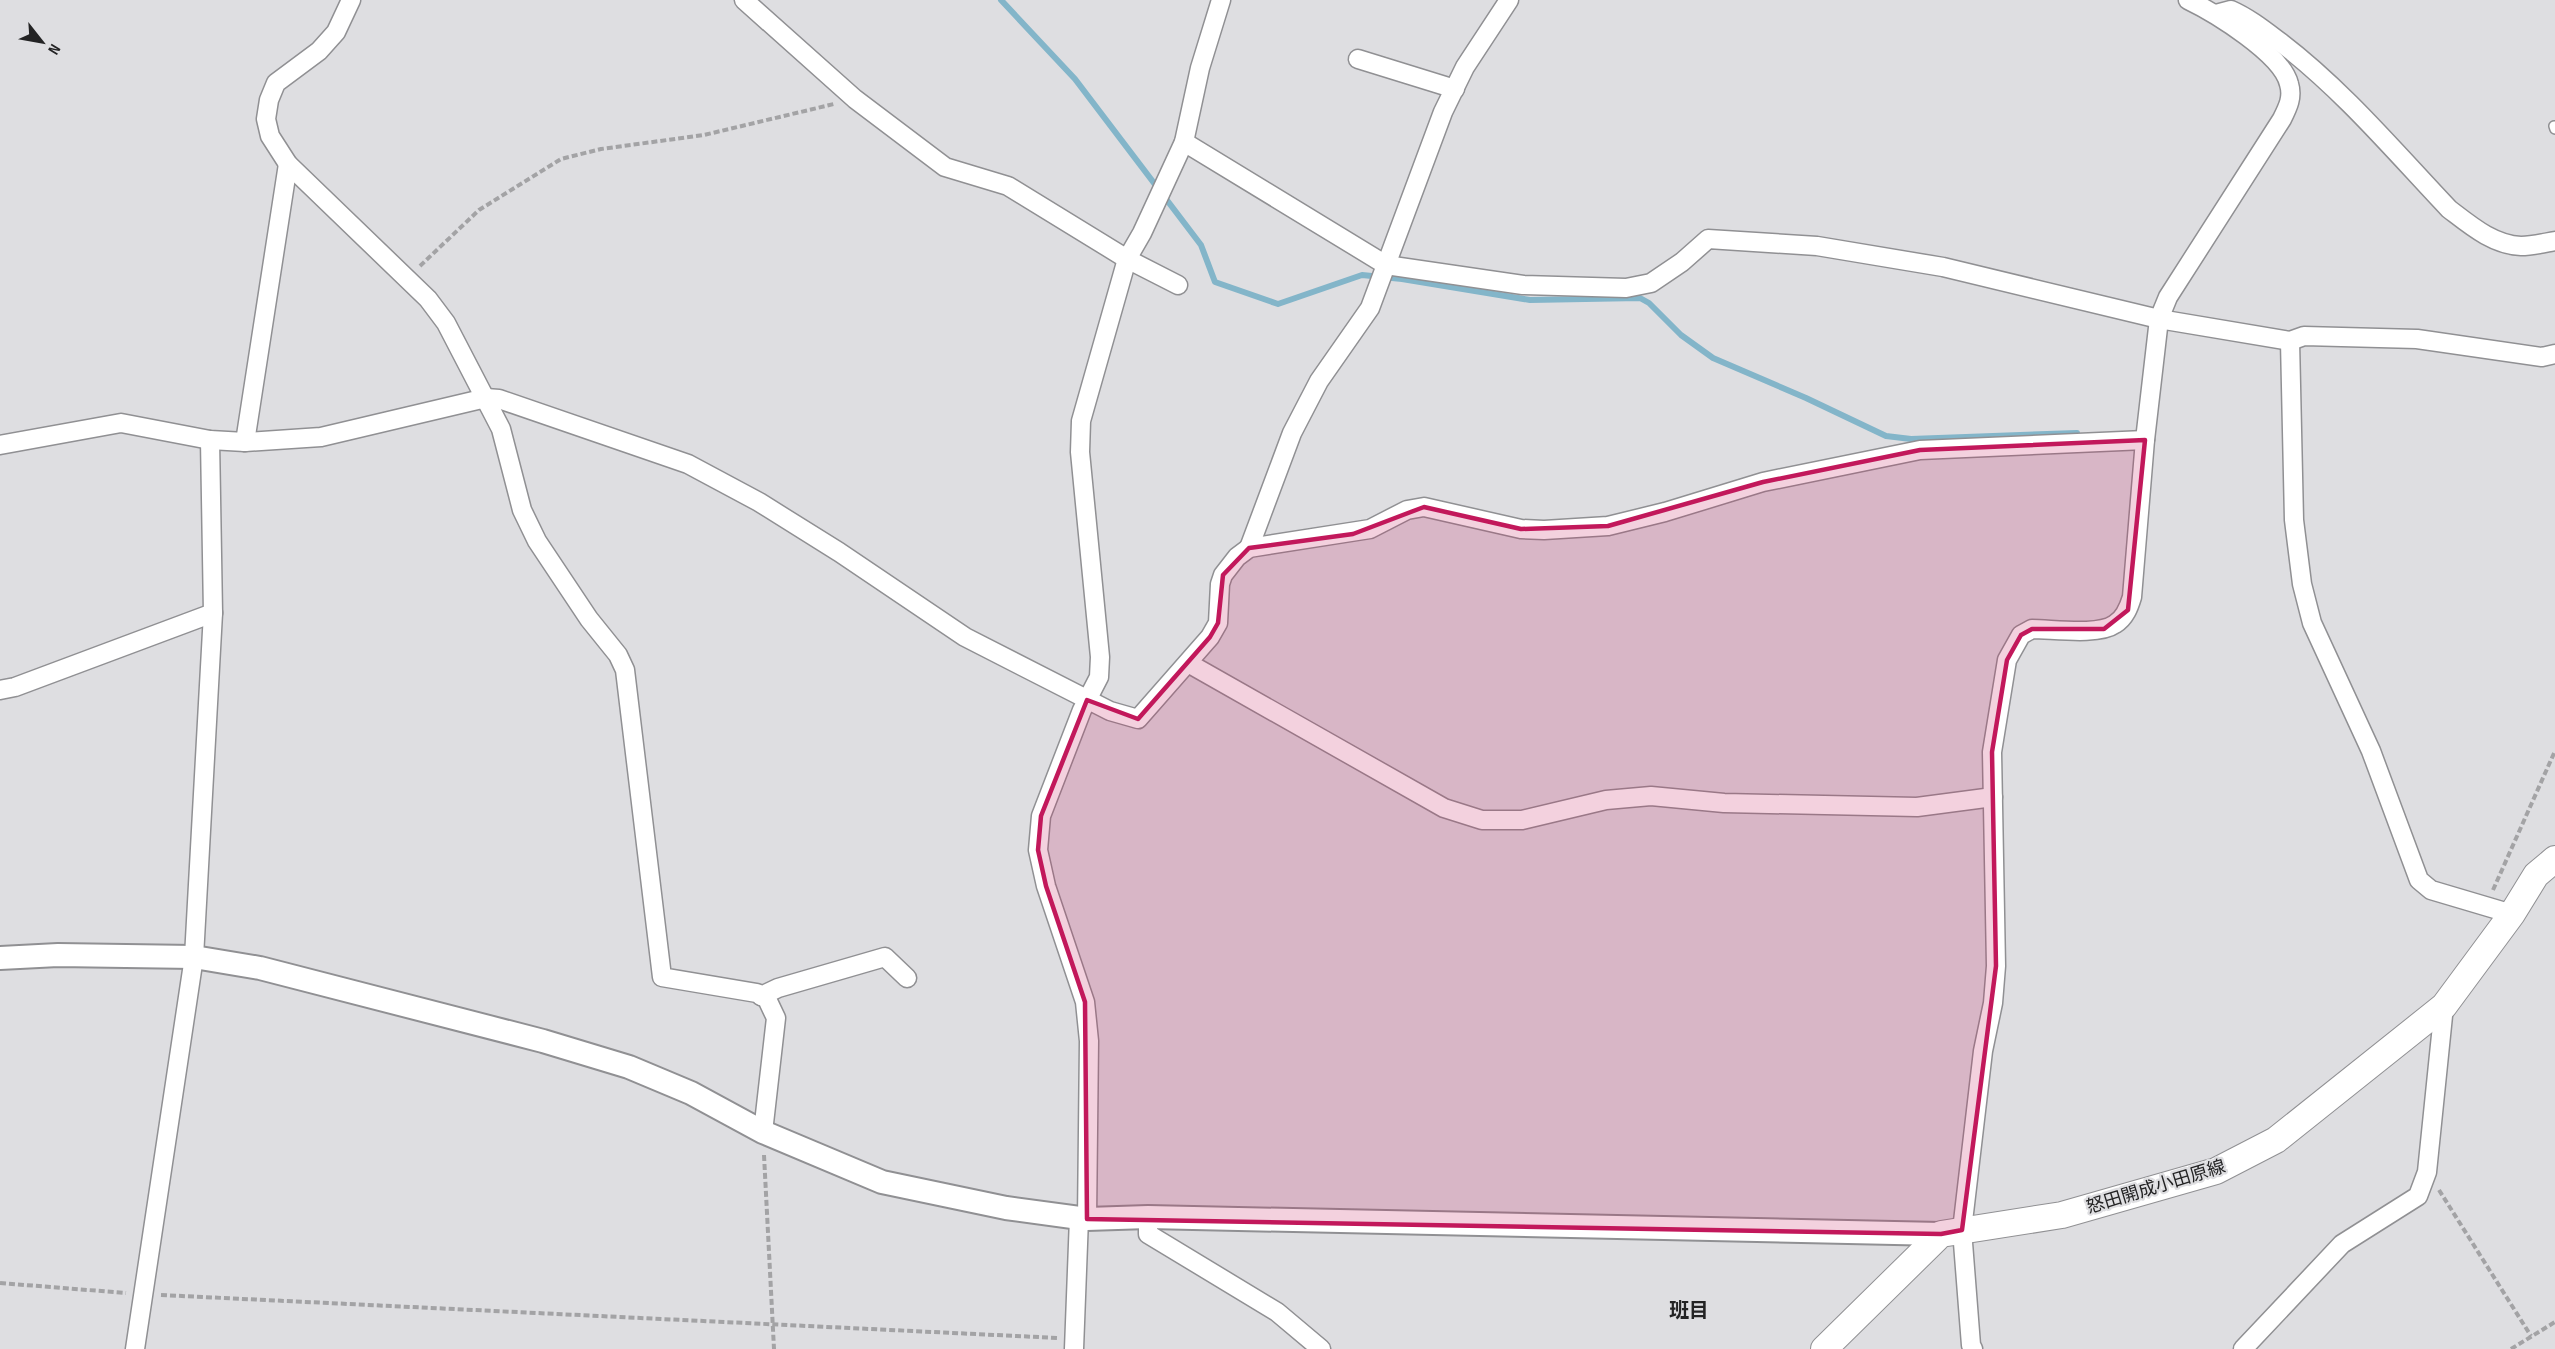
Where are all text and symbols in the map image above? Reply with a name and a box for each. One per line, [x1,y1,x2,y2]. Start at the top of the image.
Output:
north arrow [12,12,72,72]
text: N [43,40,64,58]
street label: 怒田開成小田原線 [2084,1156,2228,1218]
district label: 班目 [1669,1299,1709,1323]

